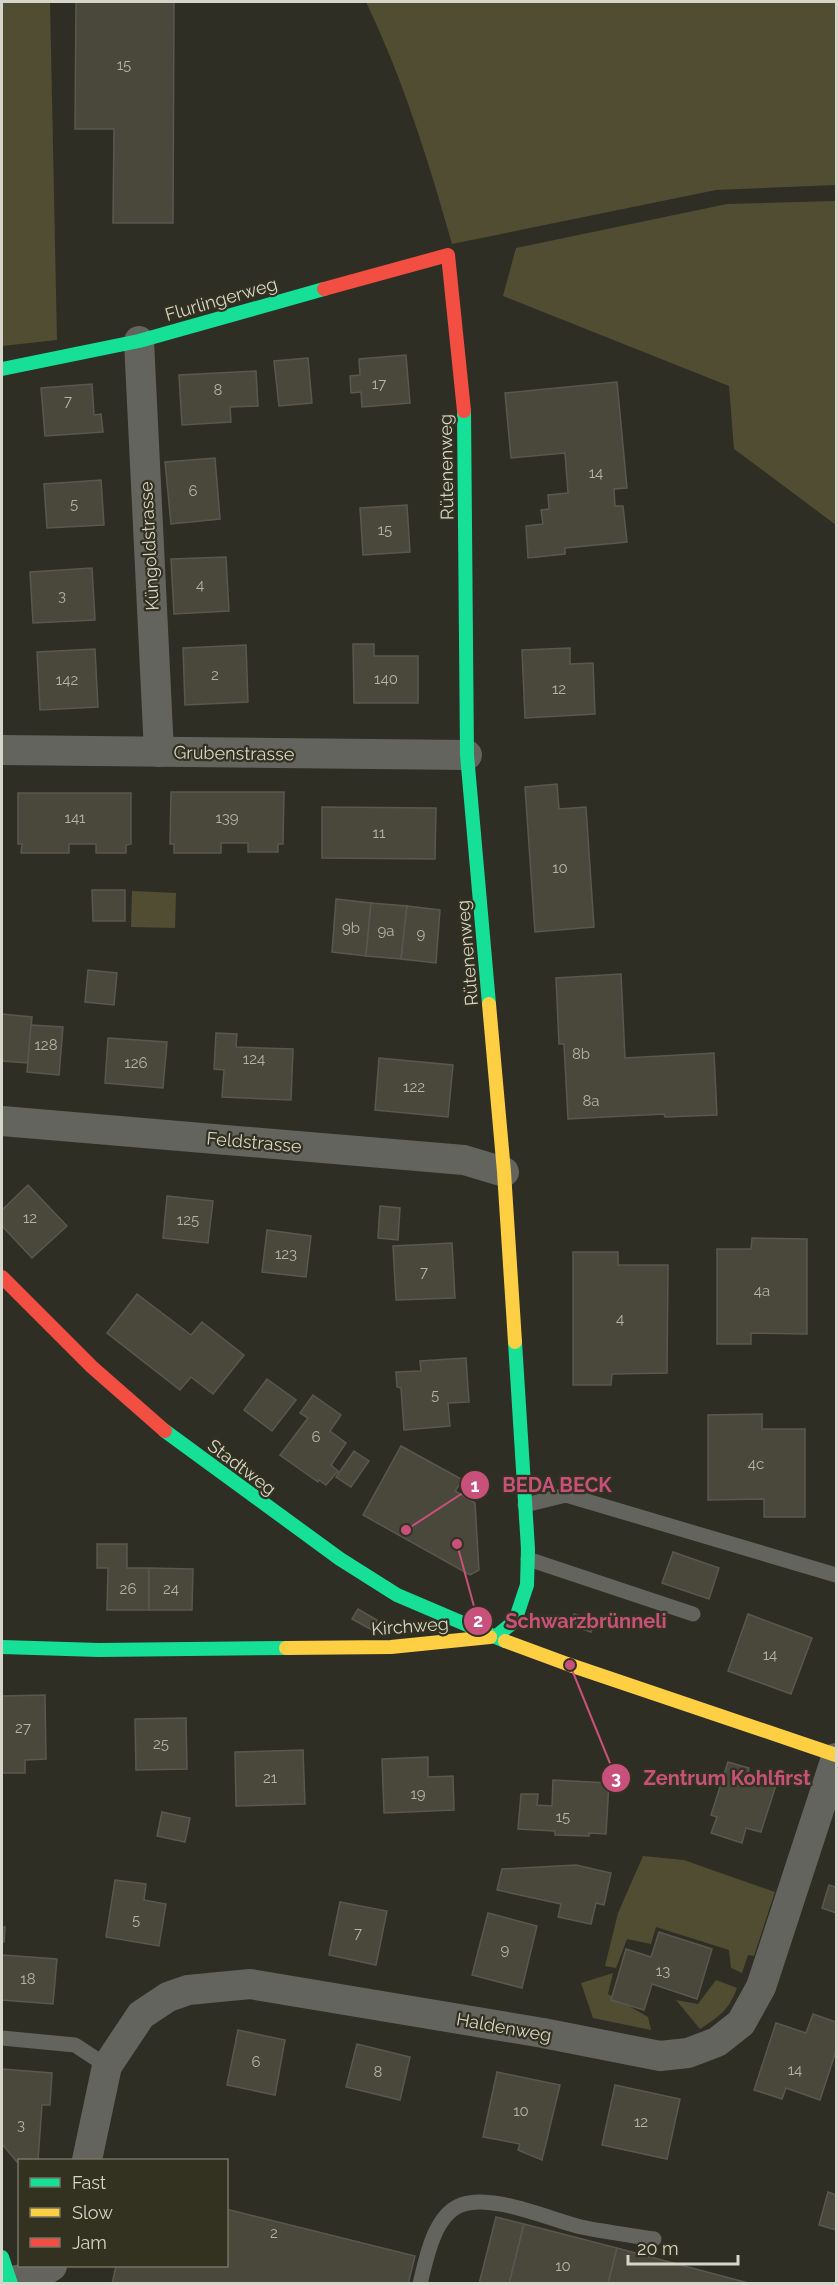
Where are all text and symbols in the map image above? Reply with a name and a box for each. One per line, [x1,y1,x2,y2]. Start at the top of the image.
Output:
house number: 15 [117,56,131,74]
street label: Flurlingerweg [162,273,280,325]
house number: 17 [372,375,386,393]
house number: 8 [214,381,223,399]
house number: 7 [64,392,72,410]
street label: Rütenenweg [435,414,457,520]
house number: 14 [589,464,603,482]
street label: Küngoldstrasse [135,481,163,611]
house number: 6 [188,482,198,500]
house number: 5 [70,495,78,513]
house number: 15 [378,521,392,539]
house number: 4 [196,576,204,594]
house number: 3 [58,587,66,605]
house number: 2 [211,666,219,684]
house number: 140 [374,670,398,688]
house number: 142 [56,671,78,689]
house number: 12 [552,680,566,698]
street label: Grubenstrasse [173,741,295,765]
house number: 141 [64,809,86,827]
house number: 139 [215,809,239,827]
house number: 11 [373,824,386,842]
house number: 10 [552,859,568,877]
street label: Rütenenweg [452,899,482,1007]
house number: 9b [342,919,360,937]
house number: 9a [378,922,394,940]
house number: 9 [417,925,426,943]
house number: 128 [34,1036,58,1054]
house number: 8b [572,1045,590,1063]
house number: 124 [243,1050,265,1068]
house number: 126 [124,1054,148,1072]
house number: 122 [403,1078,425,1096]
house number: 8a [582,1092,600,1110]
street label: Feldstrasse [206,1127,303,1157]
house number: 12 [23,1209,37,1227]
house number: 125 [177,1211,199,1229]
house number: 123 [275,1245,297,1263]
house number: 7 [420,1263,428,1281]
house number: 4a [754,1282,770,1300]
house number: 4 [616,1310,624,1328]
house number: 5 [431,1386,439,1404]
house number: 6 [311,1428,321,1446]
street label: Stadtweg [204,1435,280,1499]
house number: 4c [748,1455,764,1473]
callout: BEDA BECK [460,1466,624,1504]
text: BEDA BECK [502,1473,612,1497]
text: 1 [471,1475,480,1496]
house number: 26 [120,1580,136,1598]
house number: 24 [163,1580,179,1598]
callout: Schwarzbrünneli [463,1602,679,1640]
text: Schwarzbrünneli [505,1609,667,1633]
text: 2 [473,1610,483,1631]
street label: Kirchweg [371,1613,449,1639]
house number: 14 [763,1646,777,1664]
house number: 27 [15,1719,31,1737]
house number: 25 [153,1735,169,1753]
callout: Zentrum Kohlfirst [601,1759,822,1797]
text: Zentrum Kohlfirst [643,1766,811,1790]
text: 3 [611,1767,621,1788]
house number: 21 [263,1769,278,1787]
house number: 19 [410,1785,426,1803]
house number: 15 [556,1808,570,1826]
house number: 5 [132,1911,140,1929]
house number: 7 [354,1924,362,1942]
house number: 9 [501,1941,510,1959]
house number: 13 [656,1962,670,1980]
house number: 18 [20,1970,36,1988]
street label: Haldenweg [455,2008,553,2046]
house number: 6 [251,2053,261,2071]
house number: 14 [788,2061,802,2079]
house number: 8 [374,2063,383,2081]
house number: 10 [513,2102,529,2120]
house number: 12 [634,2113,648,2131]
house number: 3 [17,2116,25,2134]
legend [18,2159,228,2267]
text: Fast [72,2172,106,2193]
text: Slow [72,2202,113,2223]
house number: 2 [270,2224,278,2242]
scale bar [628,2228,738,2266]
text: Jam [72,2232,107,2253]
text: 20 m [637,2238,679,2259]
house number: 10 [555,2257,571,2275]

